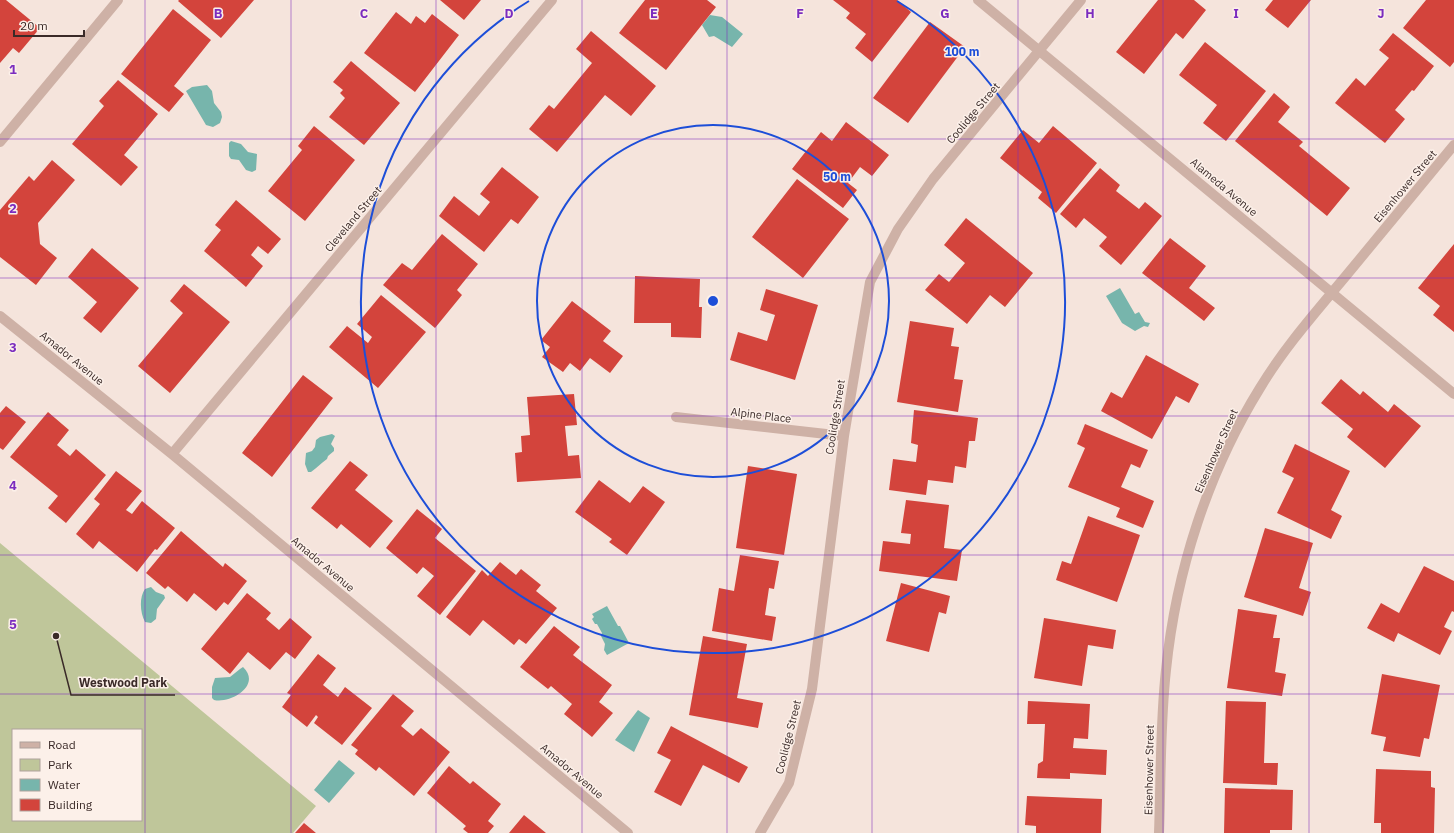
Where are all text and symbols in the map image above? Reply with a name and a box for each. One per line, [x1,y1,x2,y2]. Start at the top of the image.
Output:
text: B [214,5,223,22]
text: C [360,5,369,22]
text: D [504,5,514,22]
text: E [650,5,658,22]
text: F [796,5,804,22]
text: G [940,5,950,22]
text: H [1085,5,1095,22]
text: I [1233,5,1239,22]
text: J [1377,5,1385,22]
scale bar [14,12,84,38]
text: 20 m [20,18,48,33]
text: 100 m [944,44,980,59]
text: 1 [9,61,17,78]
street label: Coolidge Street [943,79,1003,147]
street label: Eisenhower Street [1371,147,1440,225]
street label: Alameda Avenue [1188,155,1260,219]
text: 50 m [823,169,851,184]
street label: Cleveland Street [321,183,385,255]
text: 2 [9,200,17,217]
centre of rings [706,294,720,308]
street label: Amador Avenue [37,328,107,388]
text: 3 [9,339,17,356]
street label: Coolidge Street [822,378,848,456]
street label: Alpine Place [730,404,792,426]
street label: Eisenhower Street [1191,407,1241,495]
text: 4 [9,477,17,494]
street label: Amador Avenue [288,533,358,595]
text: 5 [9,616,17,633]
callout: Westwood Park [71,671,175,695]
text: Westwood Park [79,675,167,690]
street label: Coolidge Street [772,698,804,775]
street label: Eisenhower Street [1141,725,1157,815]
legend [12,729,142,821]
text: Road [48,737,76,752]
street label: Amador Avenue [537,740,607,802]
text: Park [48,757,73,772]
text: Water [48,777,81,792]
text: Building [48,797,93,812]

